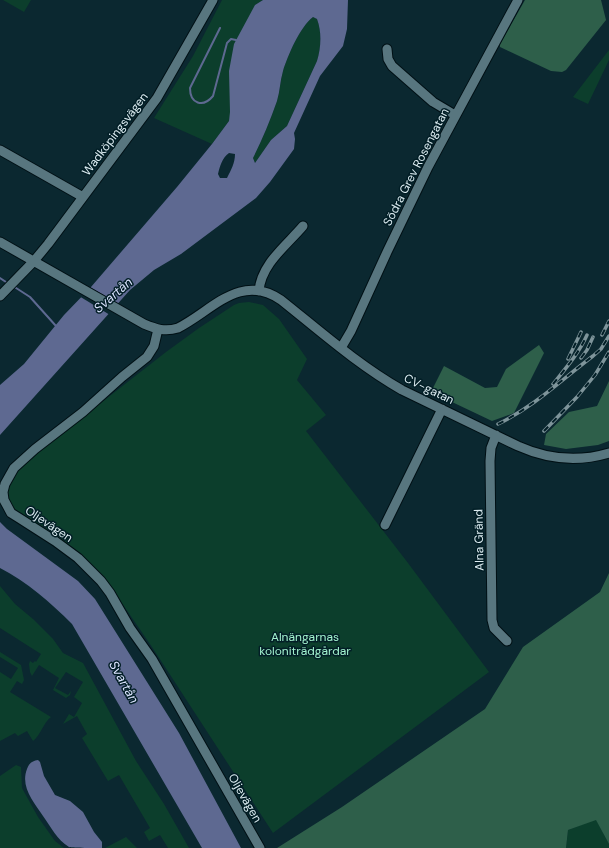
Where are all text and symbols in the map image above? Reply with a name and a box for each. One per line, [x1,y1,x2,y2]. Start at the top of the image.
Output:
street label: Wadköpingsvägen [78,89,152,179]
street label: Södra Grev Rosengatan [379,105,453,229]
water label: Svartån [90,273,136,317]
street label: CV-gatan [401,370,457,408]
street label: Oljevägen [22,502,76,546]
street label: Alna Gränd [470,509,488,571]
park label: Alnängarnas koloniträdgårdar [259,629,351,659]
water label: Svartån [105,658,143,706]
street label: Oljevägen [225,771,266,826]

